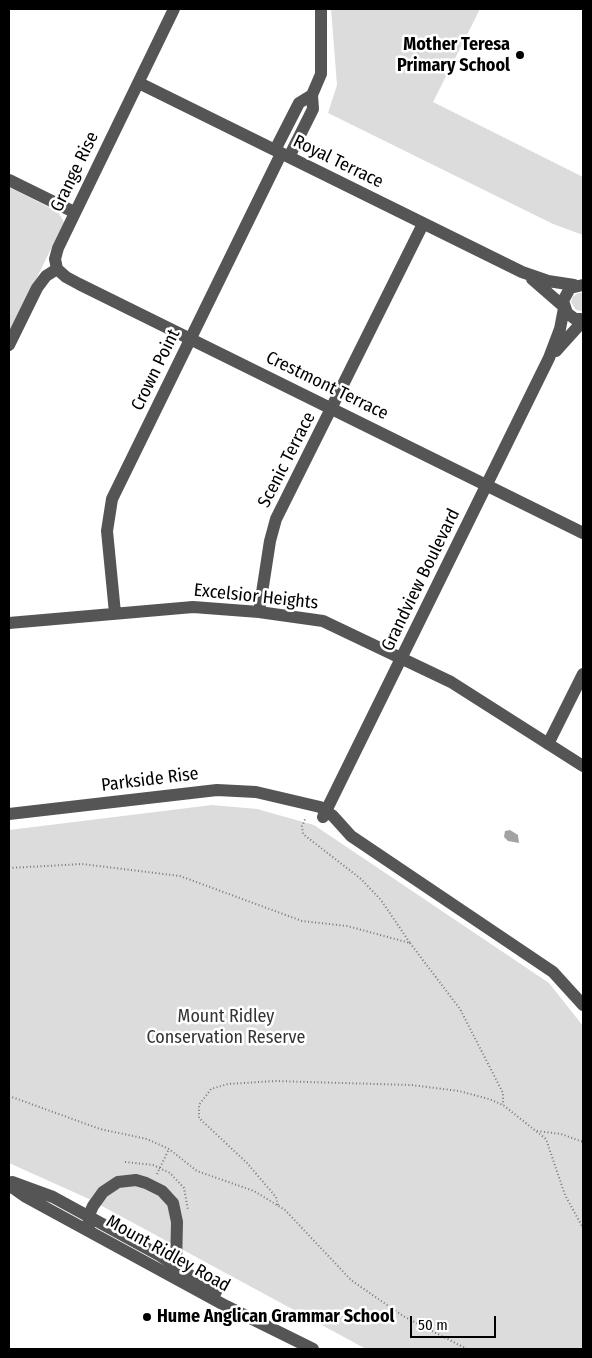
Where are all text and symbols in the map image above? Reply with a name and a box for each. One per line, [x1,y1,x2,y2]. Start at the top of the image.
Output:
place label: Mother Teresa Primary School [397,34,510,76]
marker: Mother Teresa Primary School [514,49,526,61]
street label: Grange Rise [46,128,104,216]
street label: Royal Terrace [289,131,387,193]
street label: Crown Point [127,326,185,414]
street label: Crestmont Terrace [262,347,392,425]
street label: Scenic Terrace [254,409,320,511]
street label: Grandview Boulevard [377,505,465,655]
street label: Excelsior Heights [193,580,319,614]
street label: Parkside Rise [100,763,200,797]
park label: Mount Ridley Conservation Reserve [147,1006,305,1048]
street label: Mount Ridley Road [102,1211,234,1297]
place label: Hume Anglican Grammar School [157,1306,394,1328]
scale bar [412,1306,498,1338]
marker: Hume Anglican Grammar School [141,1311,153,1323]
text: 50 m [418,1316,448,1334]

